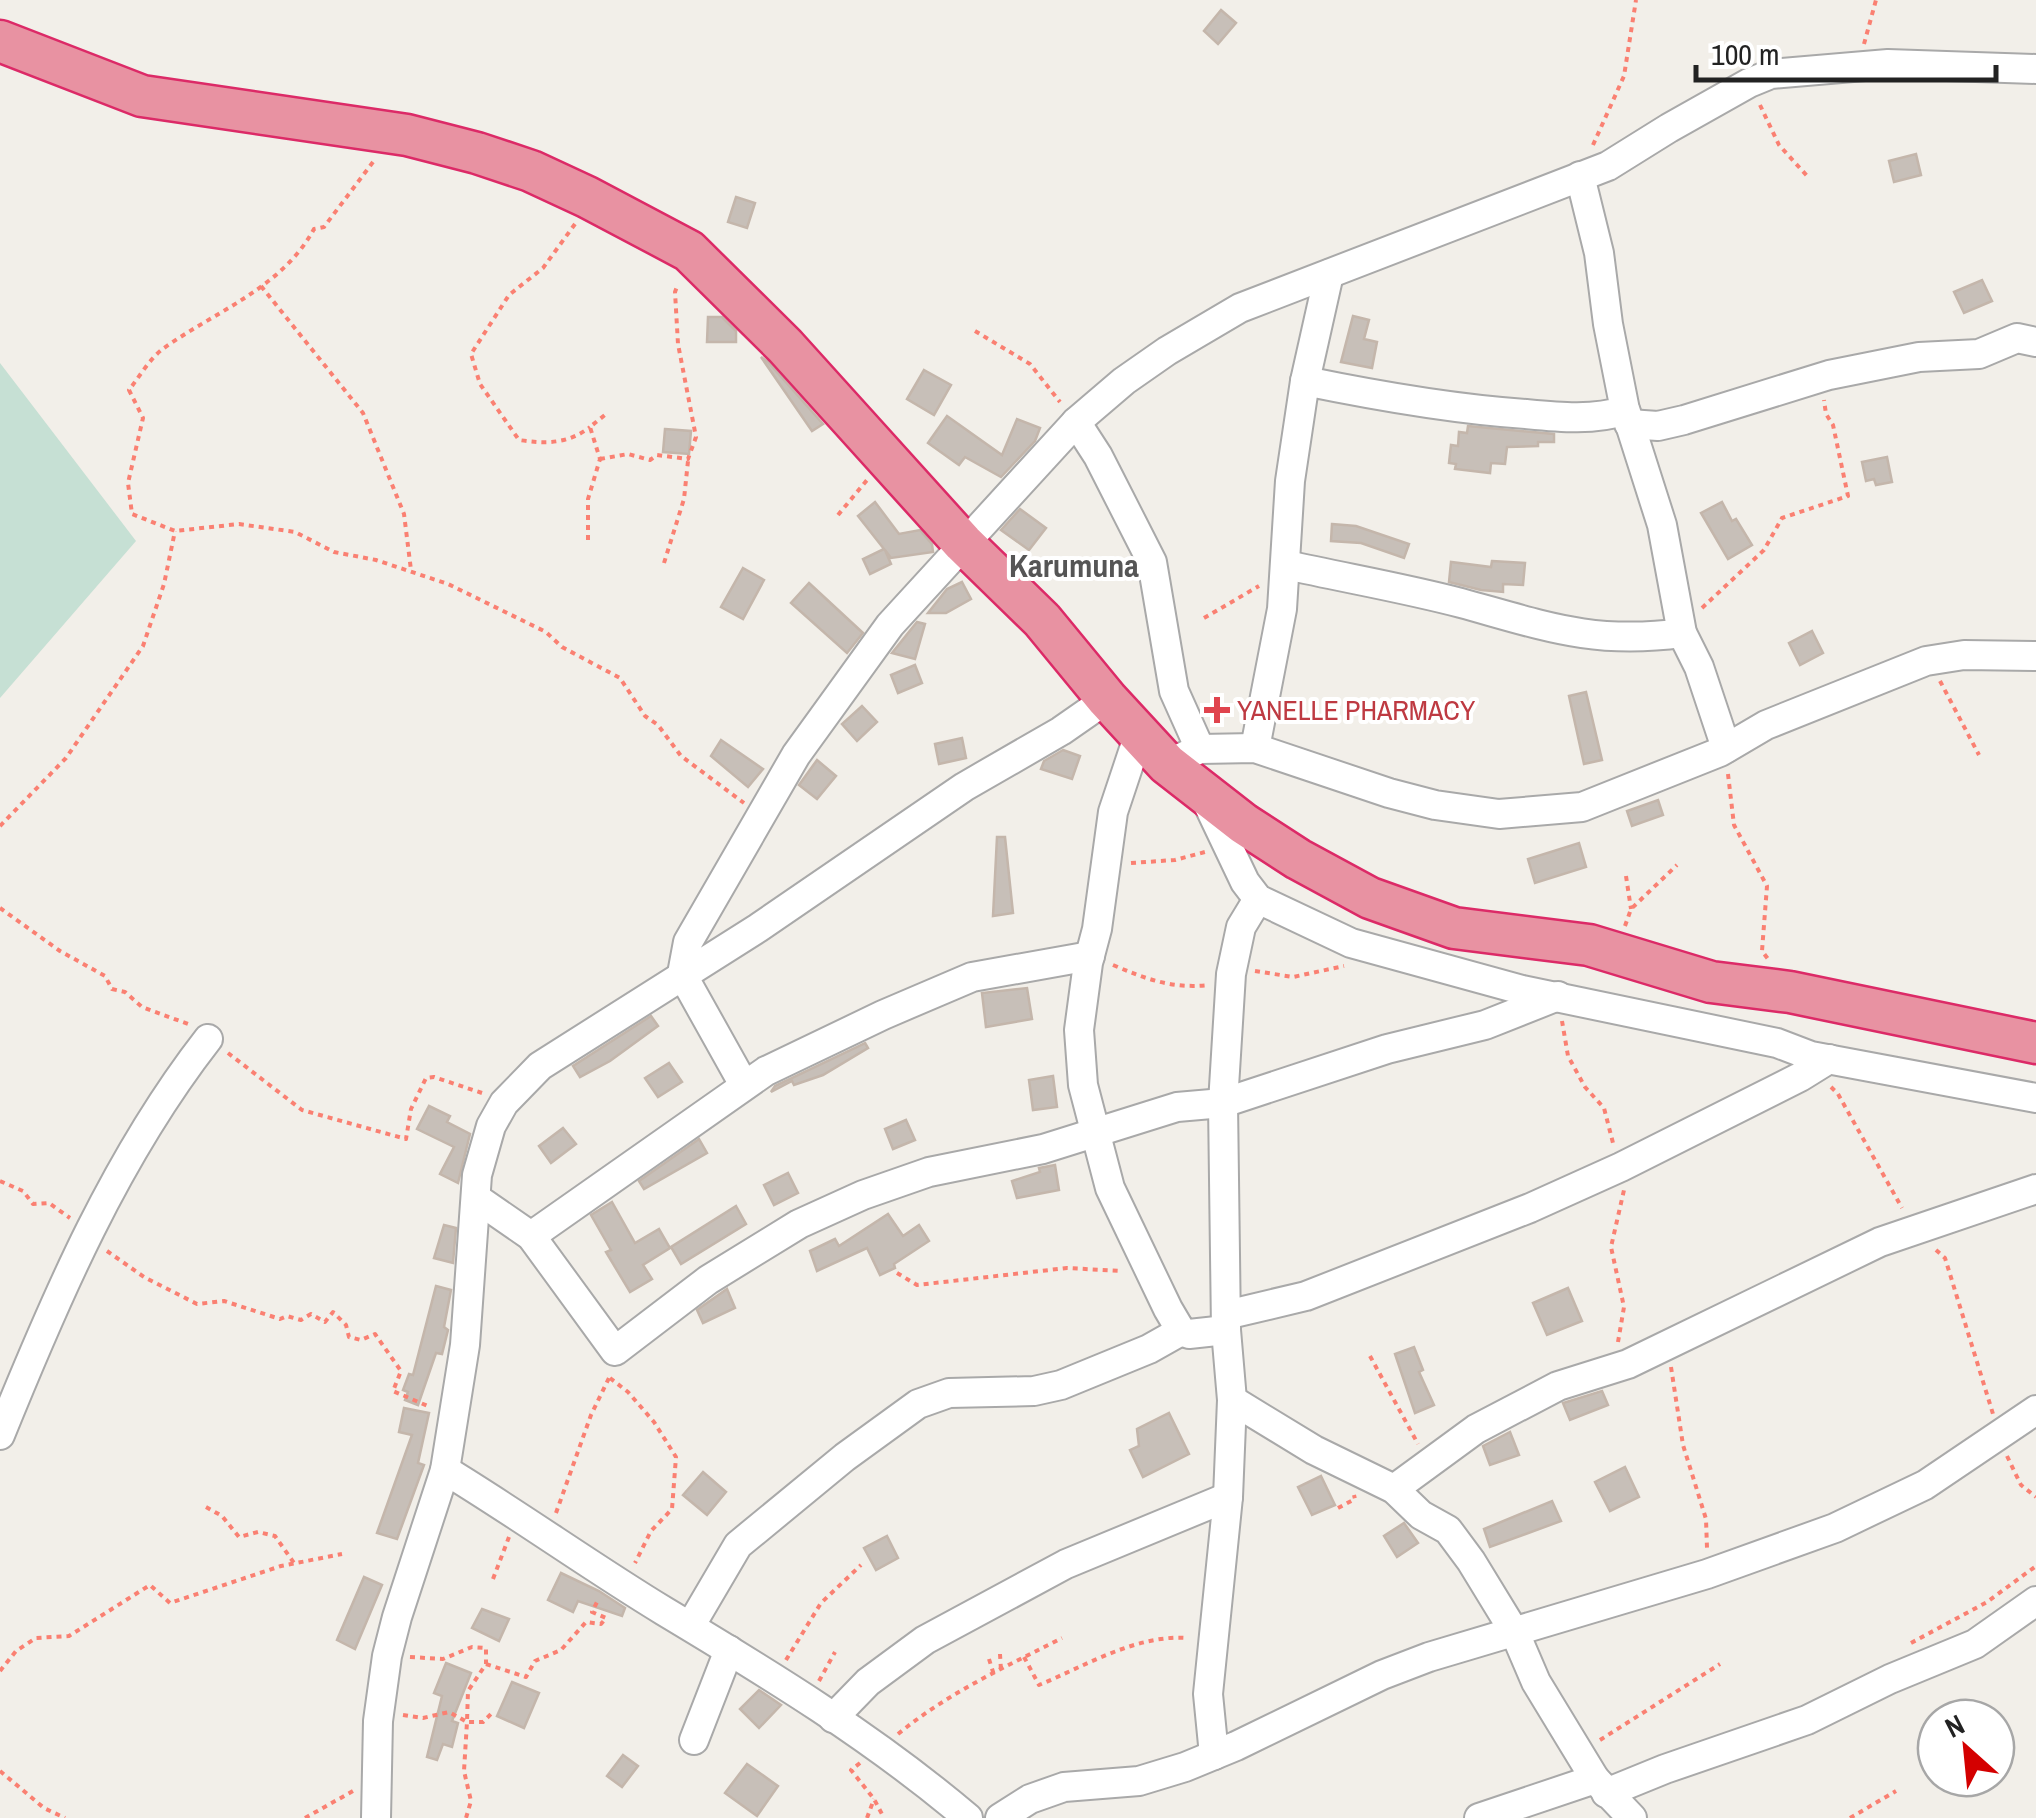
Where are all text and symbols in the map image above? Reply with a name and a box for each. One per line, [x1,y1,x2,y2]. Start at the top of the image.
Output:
scale bar [1696,20,1996,82]
text: 100 m [1711,34,1779,74]
district label: Karumuna [1009,544,1139,587]
place label: YANELLE PHARMACY [1237,691,1476,729]
marker: YANELLE PHARMACY [1206,699,1228,721]
north arrow [1916,1698,2016,1798]
text: N [1939,1705,1971,1746]

